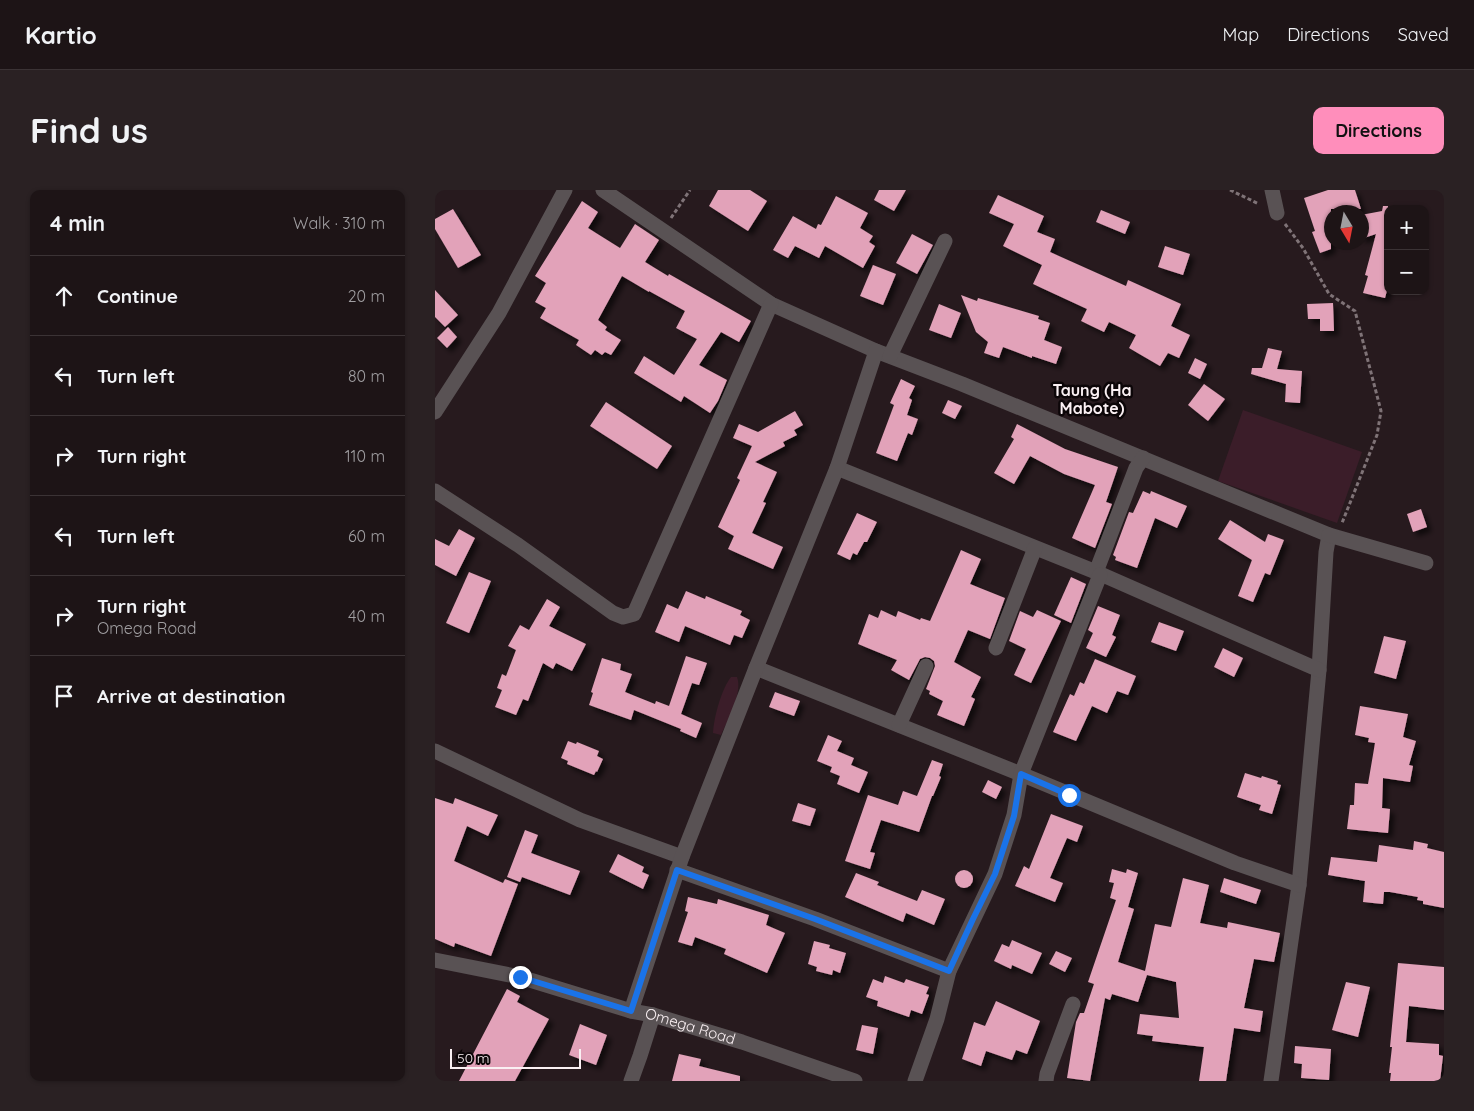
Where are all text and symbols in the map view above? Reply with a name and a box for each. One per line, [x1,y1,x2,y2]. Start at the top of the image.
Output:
text: Kartio [25,20,97,50]
text: Map [1222,23,1259,46]
text: Directions [1287,23,1370,46]
text: Saved [1398,23,1449,46]
button: Directions [1313,107,1444,154]
text: Find us [30,108,148,152]
north arrow [1324,205,1369,250]
map controls [1384,205,1429,295]
button: + [1384,205,1429,250]
text: 4 min [50,210,105,236]
text: Walk · 310 m [293,213,385,233]
button: − [1384,250,1429,295]
icon: ahead [50,282,78,310]
text: Continue [97,284,178,308]
text: 20 m [348,286,385,306]
icon: left [50,362,78,390]
text: Turn left [97,364,175,388]
text: 80 m [348,366,385,386]
district label: Taung (Ha Mabote) [1052,380,1132,418]
icon: right [50,442,78,470]
text: Turn right [97,444,186,468]
text: 110 m [345,446,385,466]
icon: left [50,522,78,550]
text: Turn left [97,524,175,548]
text: 60 m [348,526,385,546]
text: Turn right [97,594,186,618]
icon: right [50,602,78,630]
text: 40 m [348,606,385,626]
text: Omega Road [97,618,196,638]
icon: arrive [50,682,78,710]
text: Arrive at destination [97,684,286,708]
route start [1058,784,1081,807]
route end [509,966,532,989]
street label: Omega Road [644,1004,738,1048]
scale bar [450,1046,581,1069]
text: 50 m [457,1049,490,1067]

